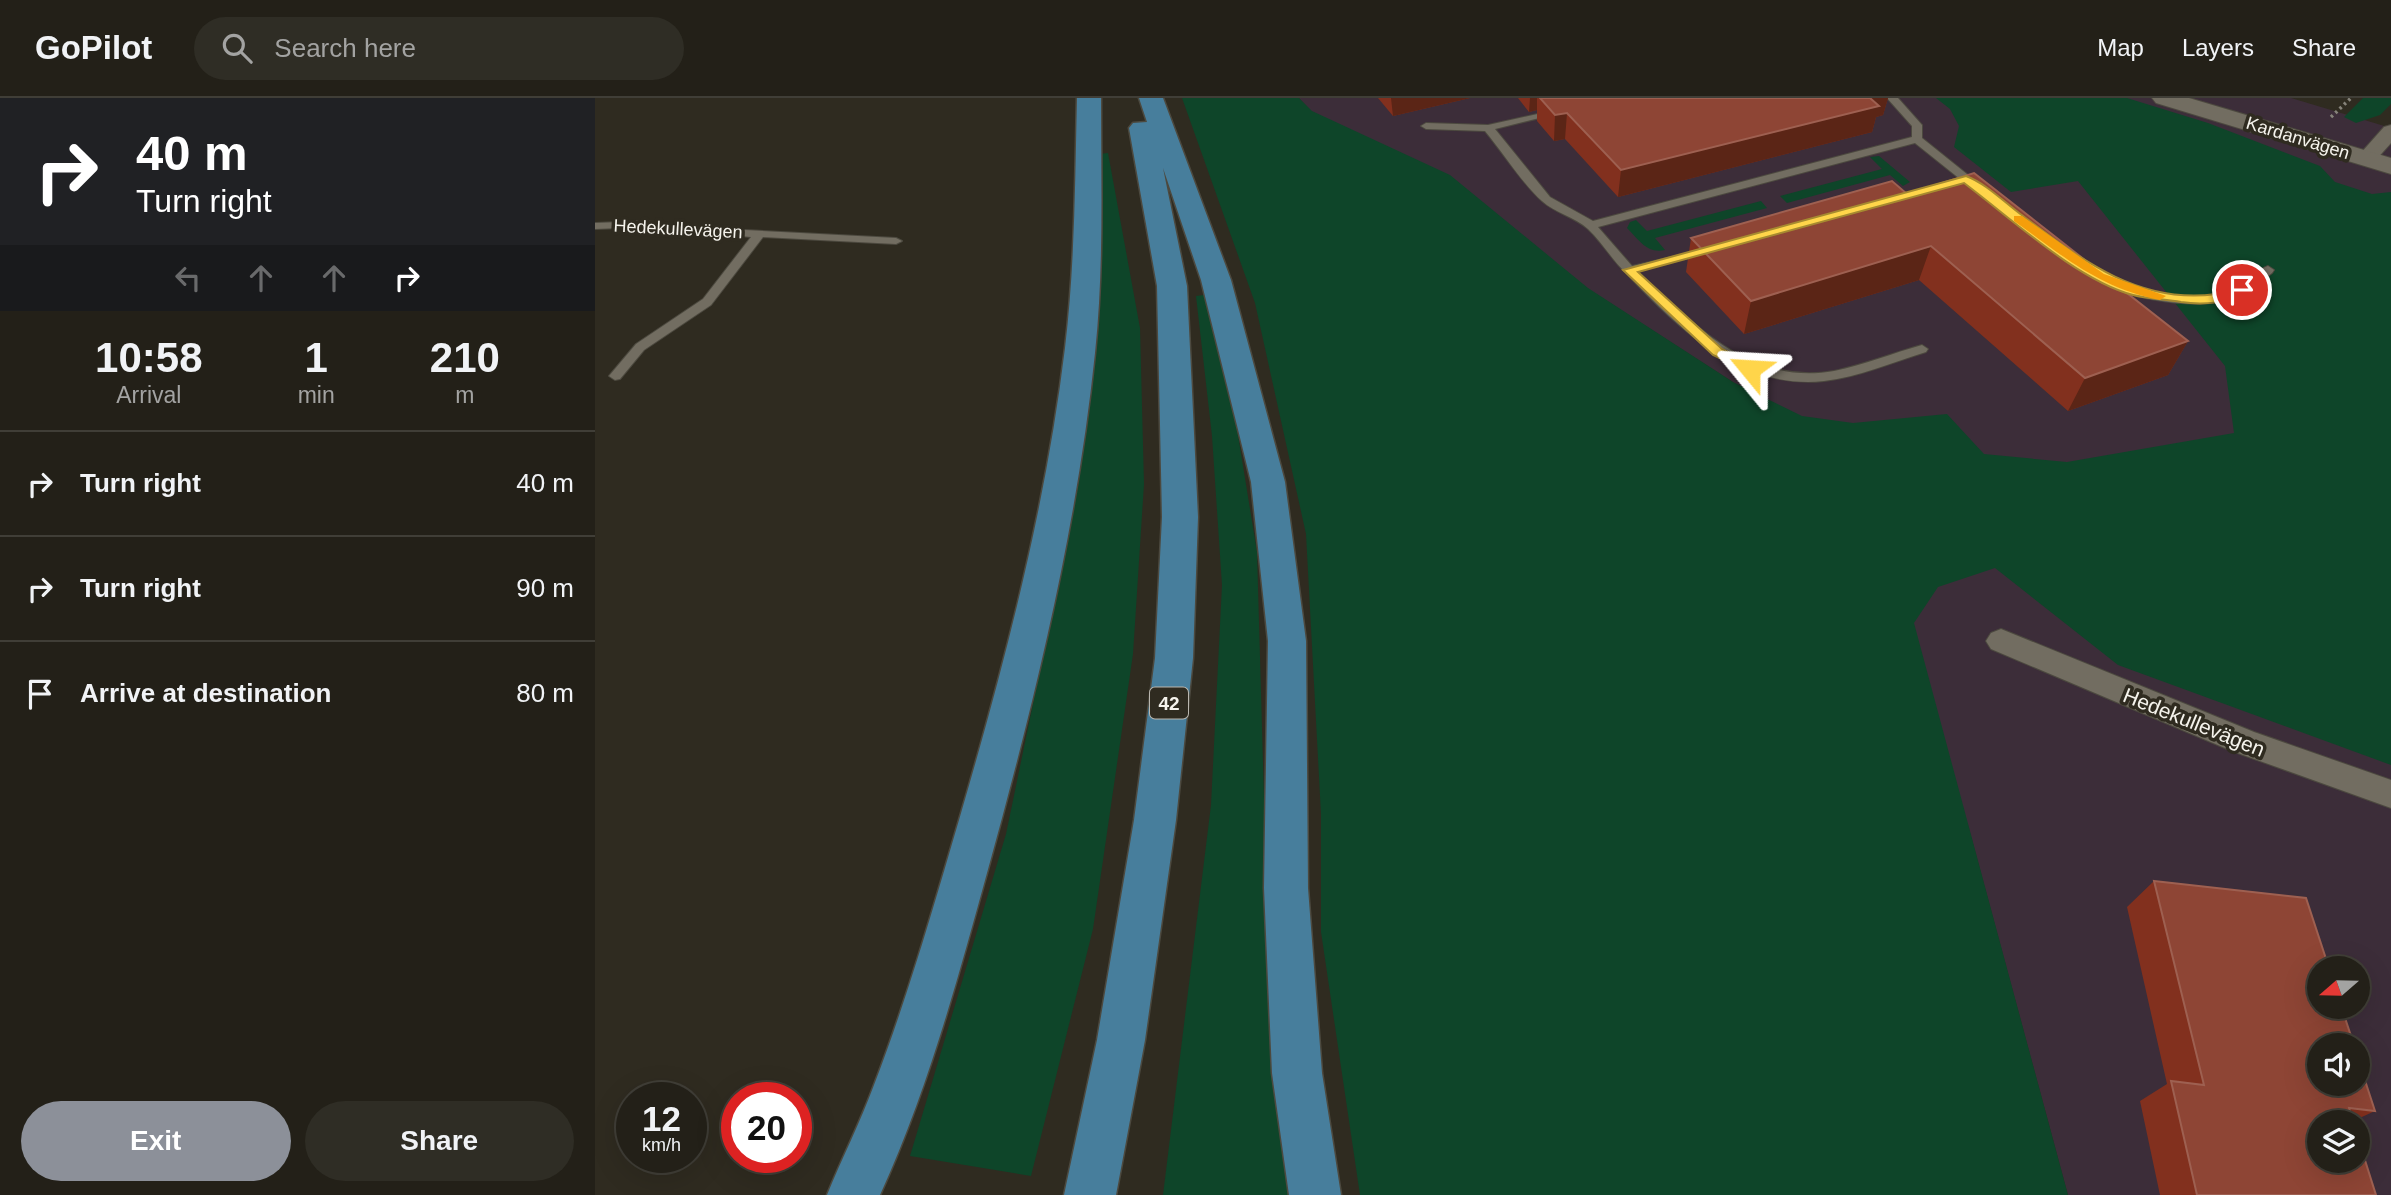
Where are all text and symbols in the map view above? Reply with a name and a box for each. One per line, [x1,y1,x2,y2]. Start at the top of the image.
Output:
search box [194,17,684,80]
text: GoPilot [35,29,152,66]
icon: search [218,29,256,67]
text: Search here [274,33,416,63]
text: Map [2097,34,2144,61]
text: Layers [2182,34,2254,61]
text: Share [2292,34,2356,61]
street label: Kardanvägen [2244,113,2352,163]
icon: right [21,126,112,217]
text: 40 m [136,126,248,180]
text: Turn right [136,183,272,219]
street label: Hedekullevägen [613,216,743,242]
icon: left [169,259,207,297]
icon: ahead [242,259,280,297]
icon: ahead [315,259,353,297]
icon: right [388,259,426,297]
pin [2212,260,2272,320]
icon: arrive [2223,271,2261,309]
position arrow [1713,332,1787,406]
text: 10:58 [95,334,203,381]
text: 1 [304,334,328,381]
text: 210 [430,334,500,381]
text: Arrival [116,382,181,408]
text: min [298,382,335,408]
text: m [455,382,474,408]
icon: right [21,465,59,503]
text: Turn right [80,468,201,498]
text: 40 m [516,468,574,498]
icon: right [21,570,59,608]
text: Turn right [80,573,201,603]
text: 90 m [516,573,574,603]
icon: arrive [21,675,59,713]
text: Arrive at destination [80,678,331,708]
text: 80 m [516,678,574,708]
street label: Hedekullevägen [2120,683,2268,761]
road number: 42 [1150,688,1188,718]
north arrow [2307,956,2369,1018]
map controls [2307,956,2370,1173]
button: sound [2307,1033,2370,1096]
speed limit sign: 20 [721,1082,812,1173]
text: 12 [642,1099,681,1138]
button: Exit [21,1101,291,1181]
button: Share [305,1101,574,1181]
button: layers [2307,1110,2370,1173]
text: km/h [642,1135,681,1155]

